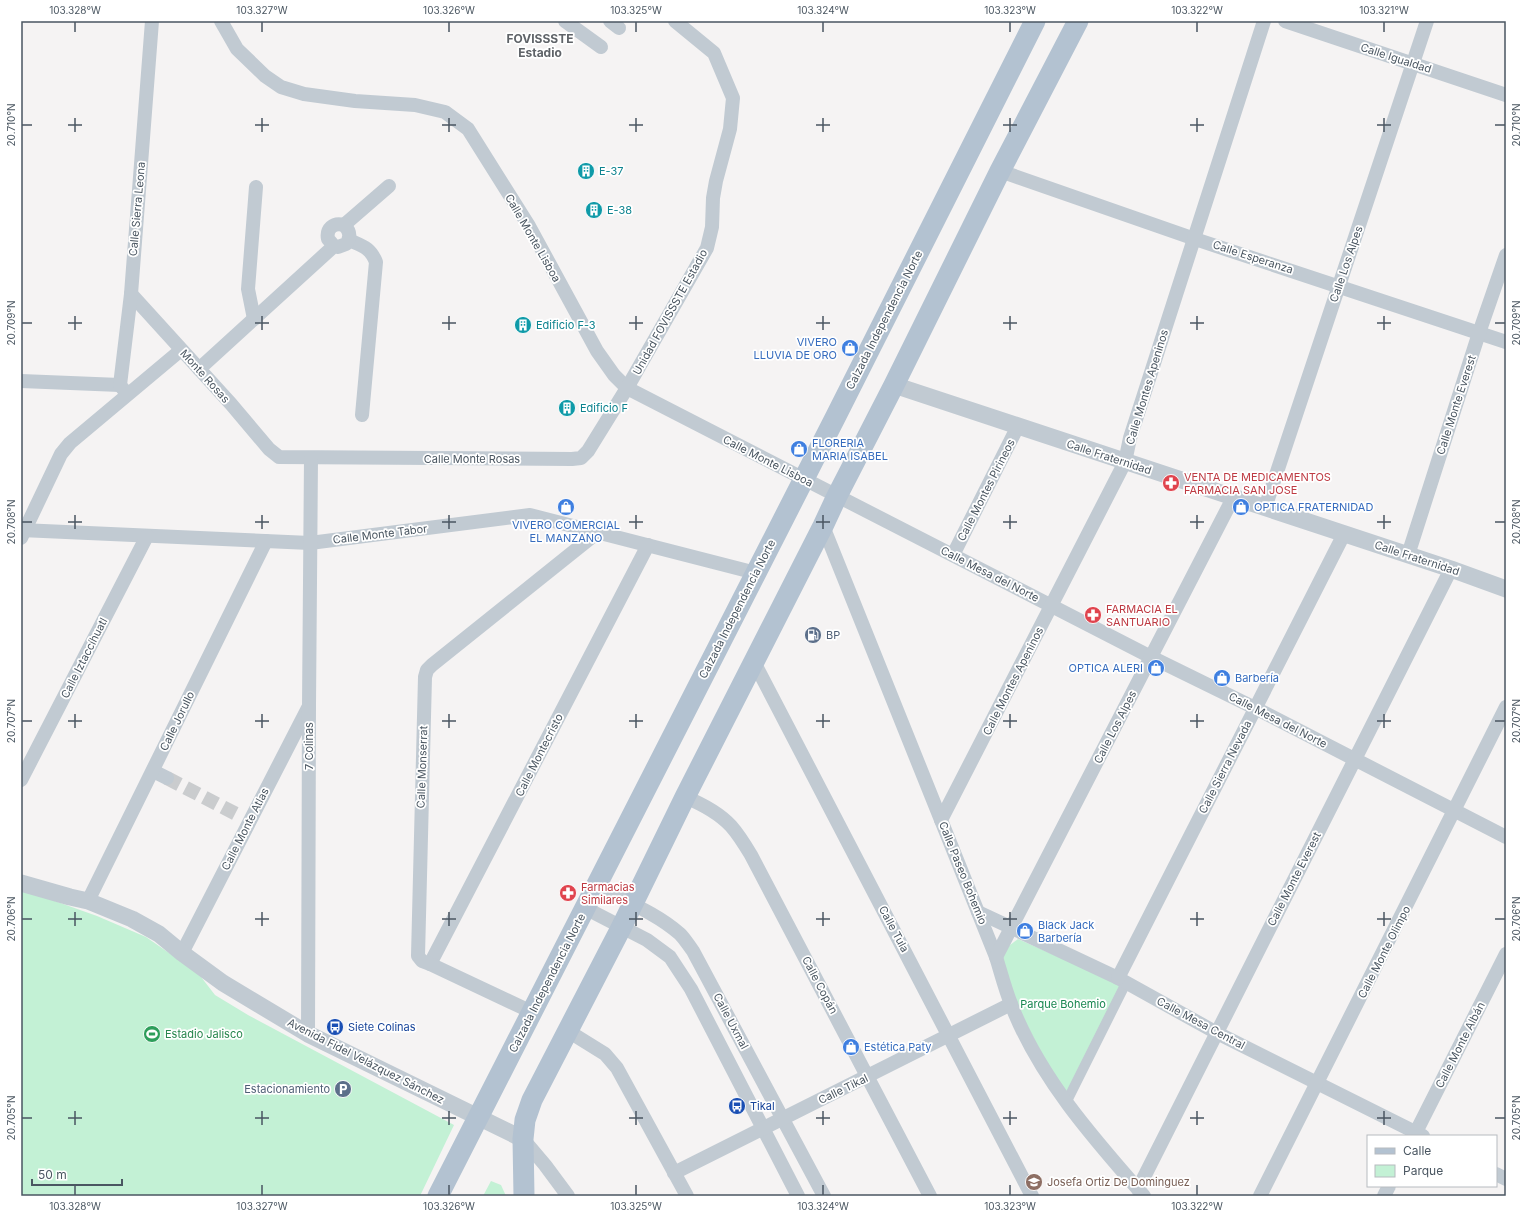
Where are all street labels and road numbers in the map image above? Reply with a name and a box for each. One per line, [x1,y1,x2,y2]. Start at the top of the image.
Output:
street label: Calle Igualdad [1359,40,1433,76]
street label: Calle Sierra Leona [126,161,148,257]
street label: Calle Monte Lisboa [502,191,564,285]
street label: Calle Los Alpes [1326,224,1366,304]
street label: Calle Esperanza [1211,237,1295,277]
street label: Unidad FOVISSSTE Estadio [630,246,711,377]
street label: Calzada Independencia Norte [843,248,925,392]
street label: Calle Montes Apeninos [1123,328,1171,446]
street label: Monte Rosas [177,346,233,406]
street label: Calle Monte Everest [1433,353,1479,457]
street label: Calle Monte Lisboa [721,432,815,490]
street label: Calle Montes Pirineos [954,436,1018,543]
street label: Calle Fraternidad [1065,437,1153,477]
street label: Calle Monte Rosas [424,452,520,466]
street label: Calle Monte Tabor [332,521,428,547]
street label: Calzada Independencia Norte [696,537,778,681]
street label: Calle Fraternidad [1373,538,1461,578]
street label: Calle Mesa del Norte [938,543,1042,605]
street label: Calle Iztaccíhuatl [58,615,110,701]
street label: Calle Montes Apeninos [980,624,1046,737]
street label: Calle Los Alpes [1091,688,1139,766]
street label: Calle Jorullo [157,689,198,753]
street label: Calle Mesa del Norte [1226,689,1330,751]
street label: Calle Montecristo [512,711,566,799]
street label: Calle Sierra Nevada [1195,718,1255,816]
street label: 7 Colinas [302,722,316,770]
street label: Calle Monserrat [414,725,430,808]
street label: Calle Monte Atlas [218,785,272,873]
street label: Calle Paseo Bohemio [936,819,990,927]
street label: Calle Monte Everest [1264,829,1324,928]
street label: Calle Tula [876,903,912,955]
street label: Calle Monte Olimpo [1355,903,1414,1001]
street label: Calzada Independencia Norte [506,911,588,1055]
street label: Calle Copán [799,954,841,1016]
street label: Calle Uxmal [710,990,752,1052]
street label: Calle Mesa Central [1154,994,1248,1052]
street label: Calle Monte Albán [1432,1000,1488,1090]
street label: Avenida Fidel Velázquez Sánchez [285,1015,447,1107]
street label: Calle Tikal [816,1071,870,1107]

